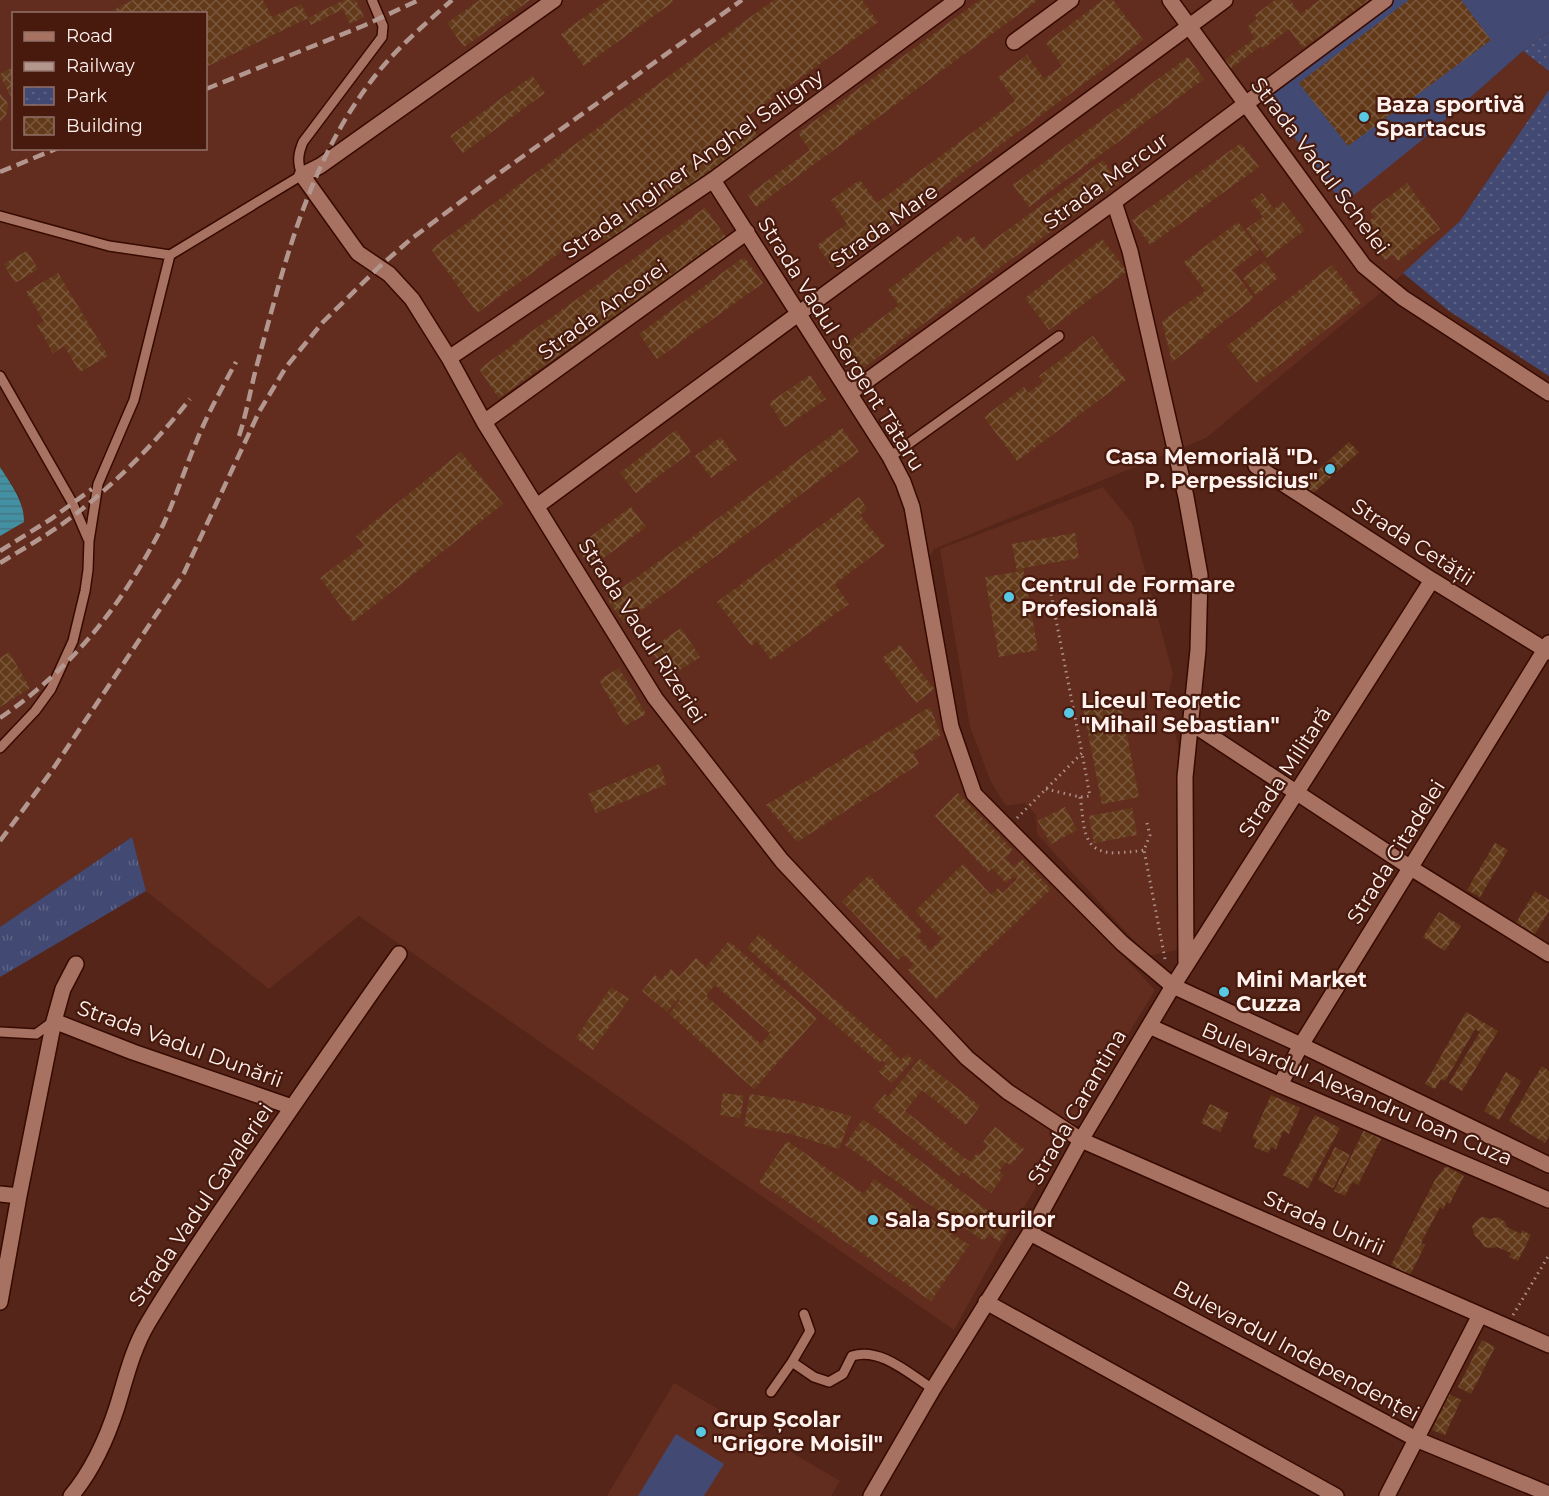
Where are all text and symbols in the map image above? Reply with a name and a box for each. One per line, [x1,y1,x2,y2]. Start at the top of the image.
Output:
legend [12,12,207,150]
text: Road [66,25,113,47]
text: Railway [66,55,135,77]
street label: Strada Inginer Anghel Saligny [557,63,828,264]
street label: Strada Vadul Schelei [1246,73,1395,259]
text: Park [66,85,107,107]
place label: Baza sportivă Spartacus [1376,92,1525,141]
marker: Baza sportivă Spartacus [1357,110,1371,124]
text: Building [66,115,143,137]
street label: Strada Mercur [1038,127,1173,234]
street label: Strada Mare [825,178,942,273]
street label: Strada Vadul Sergent Tătaru [753,212,930,475]
street label: Strada Ancorei [533,254,672,365]
place label: Casa Memorială "D. P. Perpessicius" [1106,444,1318,493]
marker: Casa Memorială "D. P. Perpessicius" [1323,462,1337,476]
street label: Strada Cetății [1347,493,1479,591]
street label: Strada Vadul Rizeriei [573,534,712,728]
place label: Centrul de Formare Profesională [1021,572,1235,621]
marker: Centrul de Formare Profesională [1002,590,1016,604]
place label: Liceul Teoretic "Mihail Sebastian" [1081,688,1280,737]
street label: Strada Militară [1233,702,1336,842]
marker: Liceul Teoretic "Mihail Sebastian" [1062,706,1076,720]
street label: Strada Citadelei [1341,775,1450,928]
place label: Mini Market Cuzza [1236,967,1367,1016]
marker: Mini Market Cuzza [1217,985,1231,999]
street label: Strada Vadul Dunării [74,995,286,1092]
street label: Bulevardul Alexandru Ioan Cuza [1198,1017,1516,1171]
street label: Strada Carantina [1022,1024,1131,1189]
street label: Strada Vadul Cavaleriei [123,1098,278,1311]
street label: Strada Unirii [1260,1185,1388,1260]
place label: Sala Sporturilor [885,1207,1056,1232]
marker: Sala Sporturilor [866,1213,880,1227]
street label: Bulevardul Independenței [1168,1275,1424,1427]
place label: Grup Școlar "Grigore Moisil" [713,1407,883,1456]
marker: Grup Școlar "Grigore Moisil" [694,1425,708,1439]

